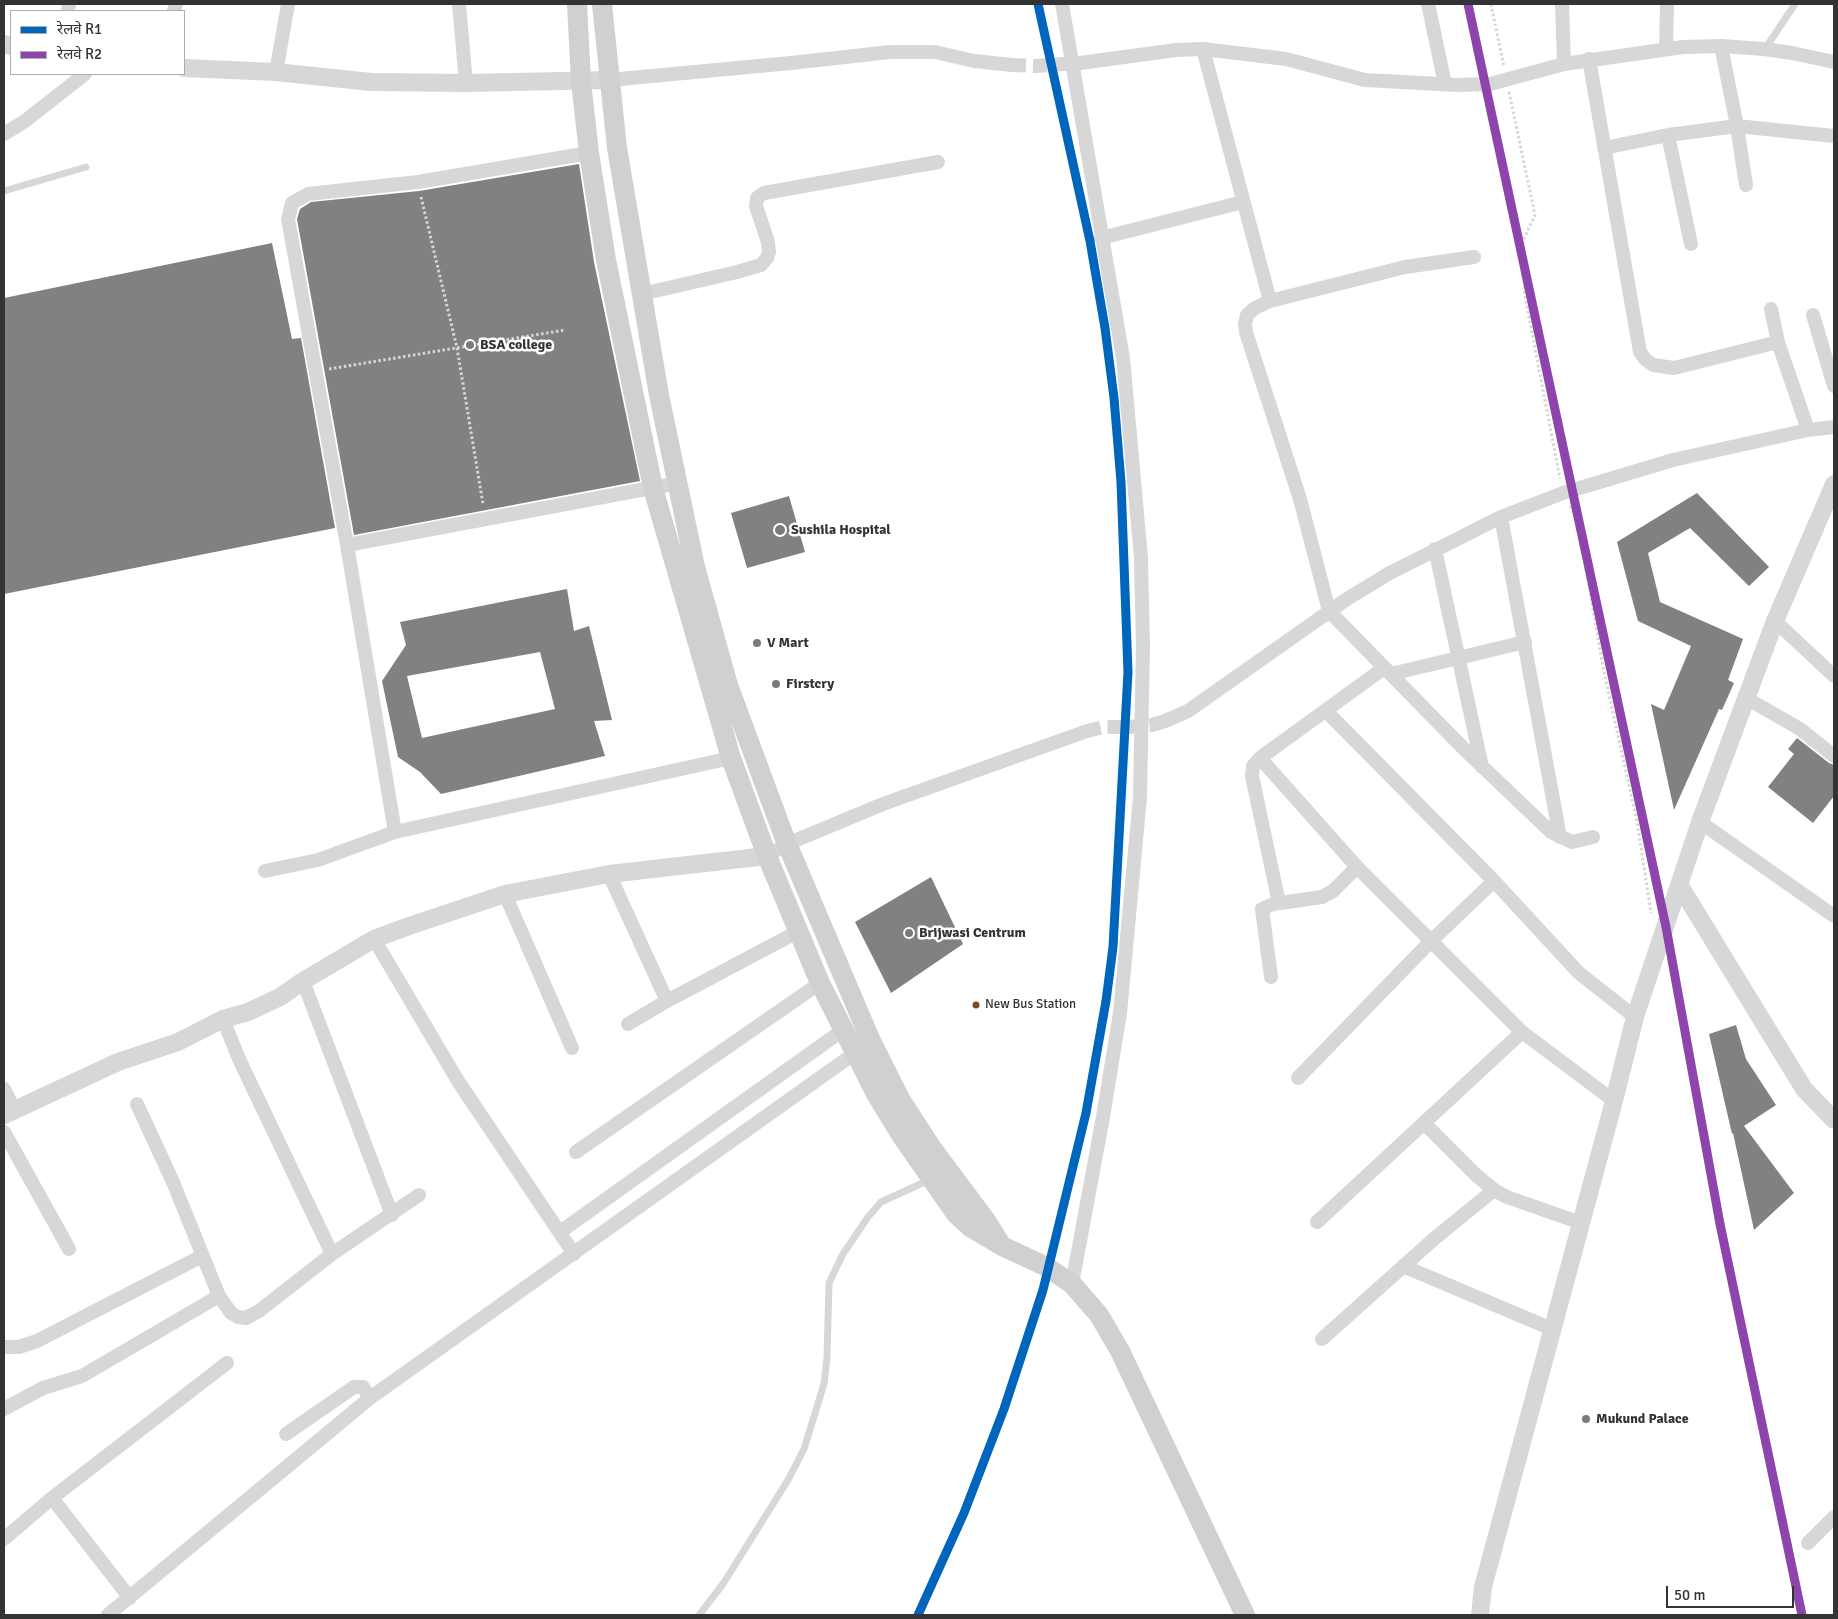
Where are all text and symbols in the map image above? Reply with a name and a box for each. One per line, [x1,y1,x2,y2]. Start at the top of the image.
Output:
legend [10,10,185,75]
text: रेलवे R1 [57,20,102,38]
text: रेलवे R2 [57,45,102,63]
place label: BSA college [480,337,552,353]
marker: BSA college [464,339,476,351]
place label: Sushila Hospital [791,522,891,538]
marker: Sushila Hospital [773,523,787,537]
place label: V Mart [767,635,809,651]
marker: V Mart [751,637,763,649]
place label: Firstcry [786,676,834,692]
marker: Firstcry [770,678,782,690]
place label: Brijwasi Centrum [919,925,1026,941]
marker: Brijwasi Centrum [903,927,915,939]
place label: New Bus Station [985,997,1076,1013]
marker: New Bus Station [971,1000,981,1010]
place label: Mukund Palace [1596,1411,1689,1427]
marker: Mukund Palace [1580,1413,1592,1425]
scale bar [1668,1576,1796,1608]
text: 50 m [1674,1586,1705,1604]

